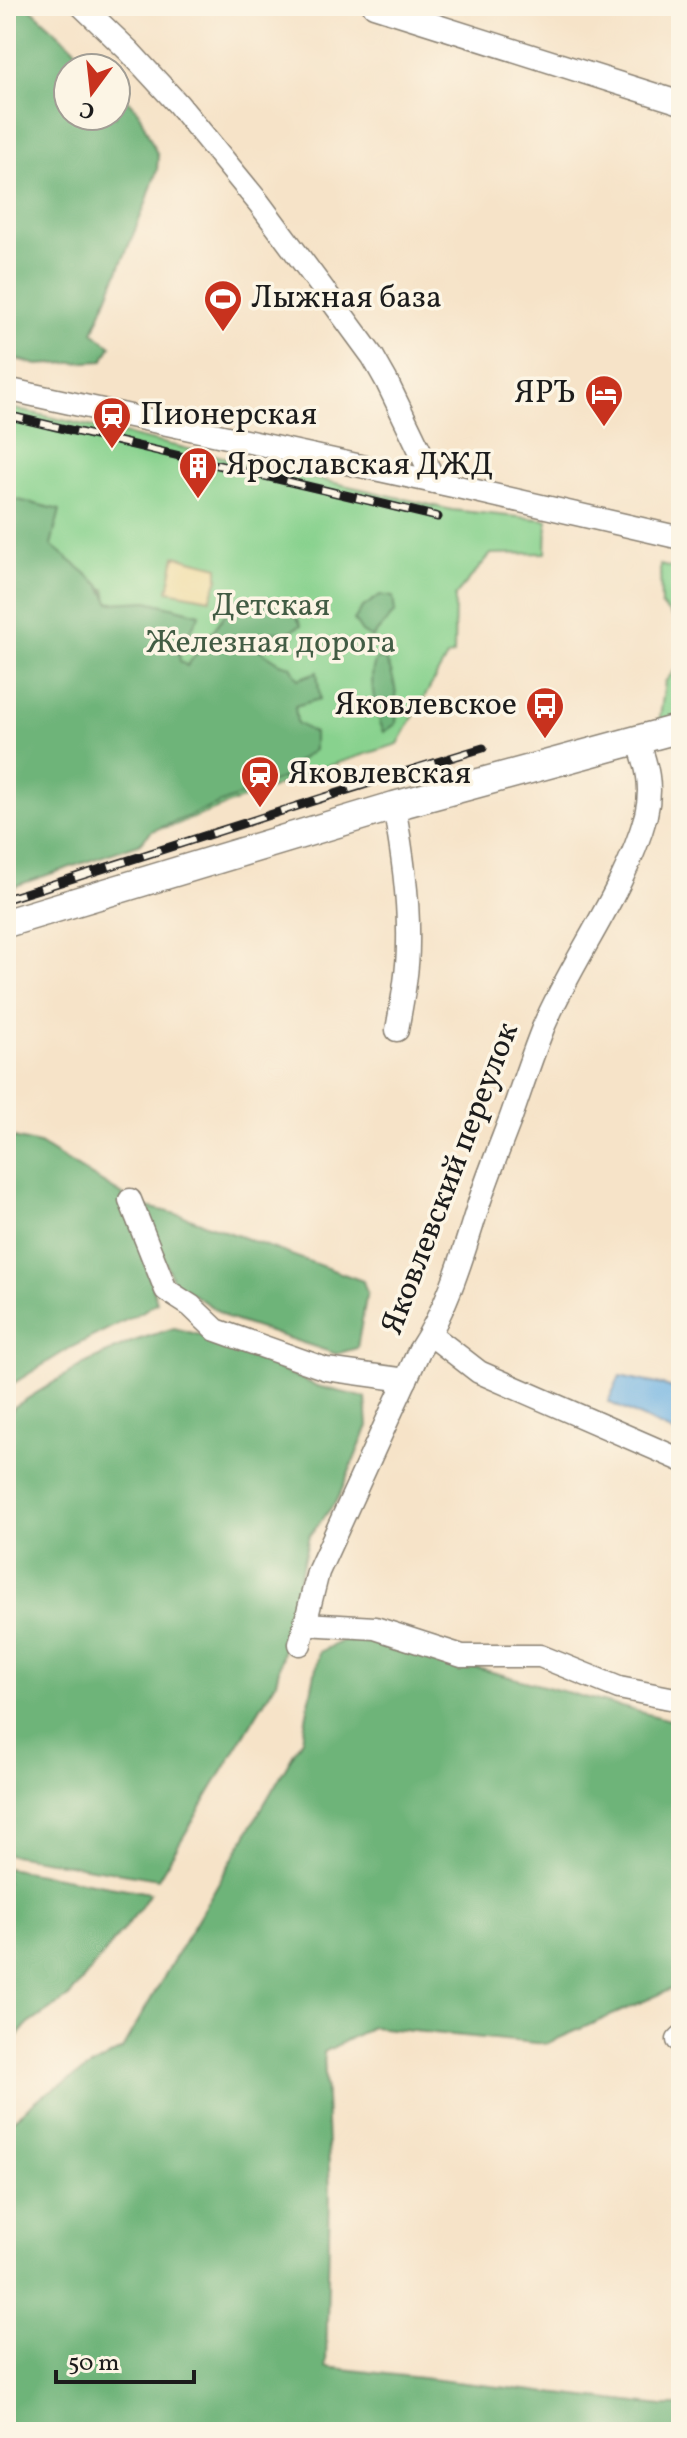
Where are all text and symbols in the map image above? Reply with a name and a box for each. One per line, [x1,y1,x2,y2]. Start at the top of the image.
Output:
north arrow [52,52,132,132]
text: С [77,92,98,126]
place label: Лыжная база [251,277,442,321]
sports icon: Лыжная база [202,278,244,333]
place label: ЯРЪ [514,372,576,416]
hotel icon: ЯРЪ [583,373,625,428]
place label: Пионерская [140,394,317,438]
station icon: Пионерская [91,395,133,450]
place label: Ярославская ДЖД [226,444,494,488]
building icon: Ярославская ДЖД [177,445,219,500]
park label: Детская Железная дорога [146,585,396,666]
place label: Яковлевское [335,684,517,728]
bus stop icon: Яковлевское [524,685,566,740]
place label: Яковлевская [288,753,471,797]
station icon: Яковлевская [239,754,281,809]
street label: Яковлевский переулок [371,1017,531,1341]
scale bar [56,2334,194,2384]
text: 50 m [68,2347,120,2381]

